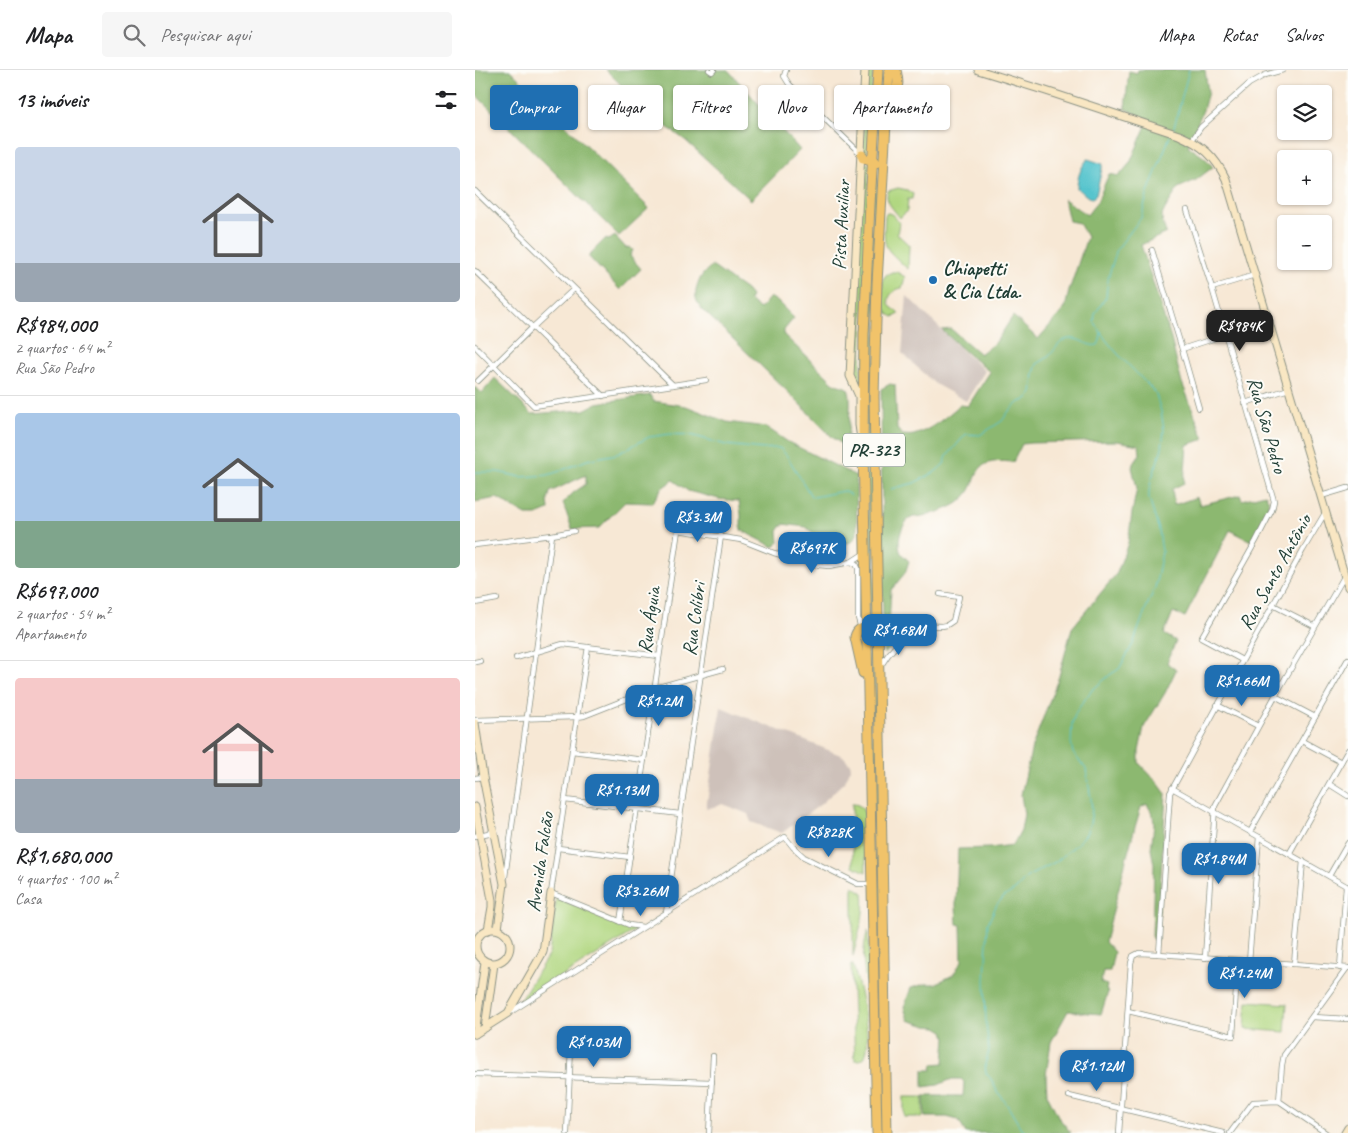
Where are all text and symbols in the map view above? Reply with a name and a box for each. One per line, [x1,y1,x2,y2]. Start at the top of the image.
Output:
search box [102,12,452,57]
text: Mapa [25,20,72,50]
icon: search [120,21,148,49]
text: Pesquisar aqui [160,23,251,47]
text: Mapa [1159,24,1194,46]
text: Rotas [1222,24,1257,46]
text: Salvos [1285,24,1323,46]
chip: Comprar [490,85,578,130]
chip: Alugar [588,85,663,130]
chip: Filtros [673,85,748,130]
chip: Novo [758,85,824,130]
chip: Apartamento [834,85,950,130]
map controls [1277,85,1332,270]
button: layers [1277,85,1332,140]
icon: filters [432,86,460,114]
text: 13 imóveis [15,87,88,113]
button: + [1277,150,1332,205]
street label: Pista Auxiliar [826,178,856,271]
icon: home [193,180,283,270]
button: − [1277,215,1332,270]
place label: Chiapetti & Cia Ltda. [943,256,1022,304]
marker: Chiapetti & Cia Ltda. [927,274,939,286]
pin: R$984K [1199,310,1281,352]
text: R$984,000 [15,312,96,338]
text: R$984K [1217,316,1263,336]
text: 2 quartos · 64 m² [15,338,110,358]
text: Rua São Pedro [15,358,94,378]
street label: Rua São Pedro [1241,374,1293,477]
road number: PR-323 [843,434,905,466]
icon: home [193,445,283,535]
pin: R$3.3M [657,500,739,543]
text: R$3.3M [675,507,721,527]
street label: Rua Santo Antônio [1233,508,1318,634]
pin: R$697K [771,532,853,574]
text: R$697K [789,538,835,558]
text: R$697,000 [15,578,97,604]
street label: Rua Colibri [676,578,712,657]
street label: Rua Águia [632,583,666,655]
text: 2 quartos · 54 m² [15,604,110,624]
pin: R$1.68M [853,614,945,656]
text: R$1.68M [873,620,925,640]
text: Apartamento [15,624,86,644]
pin: R$1.66M [1196,664,1288,707]
text: R$1.66M [1215,671,1269,691]
pin: R$1.2M [618,684,700,727]
text: R$1.2M [636,691,682,711]
icon: home [193,710,283,800]
pin: R$1.13M [576,774,668,816]
text: R$1.13M [596,780,648,800]
street label: Avenida Falcão [521,810,559,913]
pin: R$828K [788,816,870,858]
text: R$828K [806,822,852,842]
pin: R$1.84M [1173,842,1265,885]
text: R$1,680,000 [15,843,111,869]
text: R$1.84M [1193,849,1245,869]
text: 4 quartos · 100 m² [15,869,117,889]
pin: R$3.26M [595,874,687,917]
text: R$3.26M [615,881,667,901]
text: Casa [15,889,41,909]
pin: R$1.24M [1199,956,1291,999]
text: R$1.24M [1219,963,1271,983]
pin: R$1.03M [548,1026,640,1068]
text: R$1.03M [568,1032,620,1052]
pin: R$1.12M [1051,1050,1143,1092]
text: R$1.12M [1071,1056,1123,1076]

